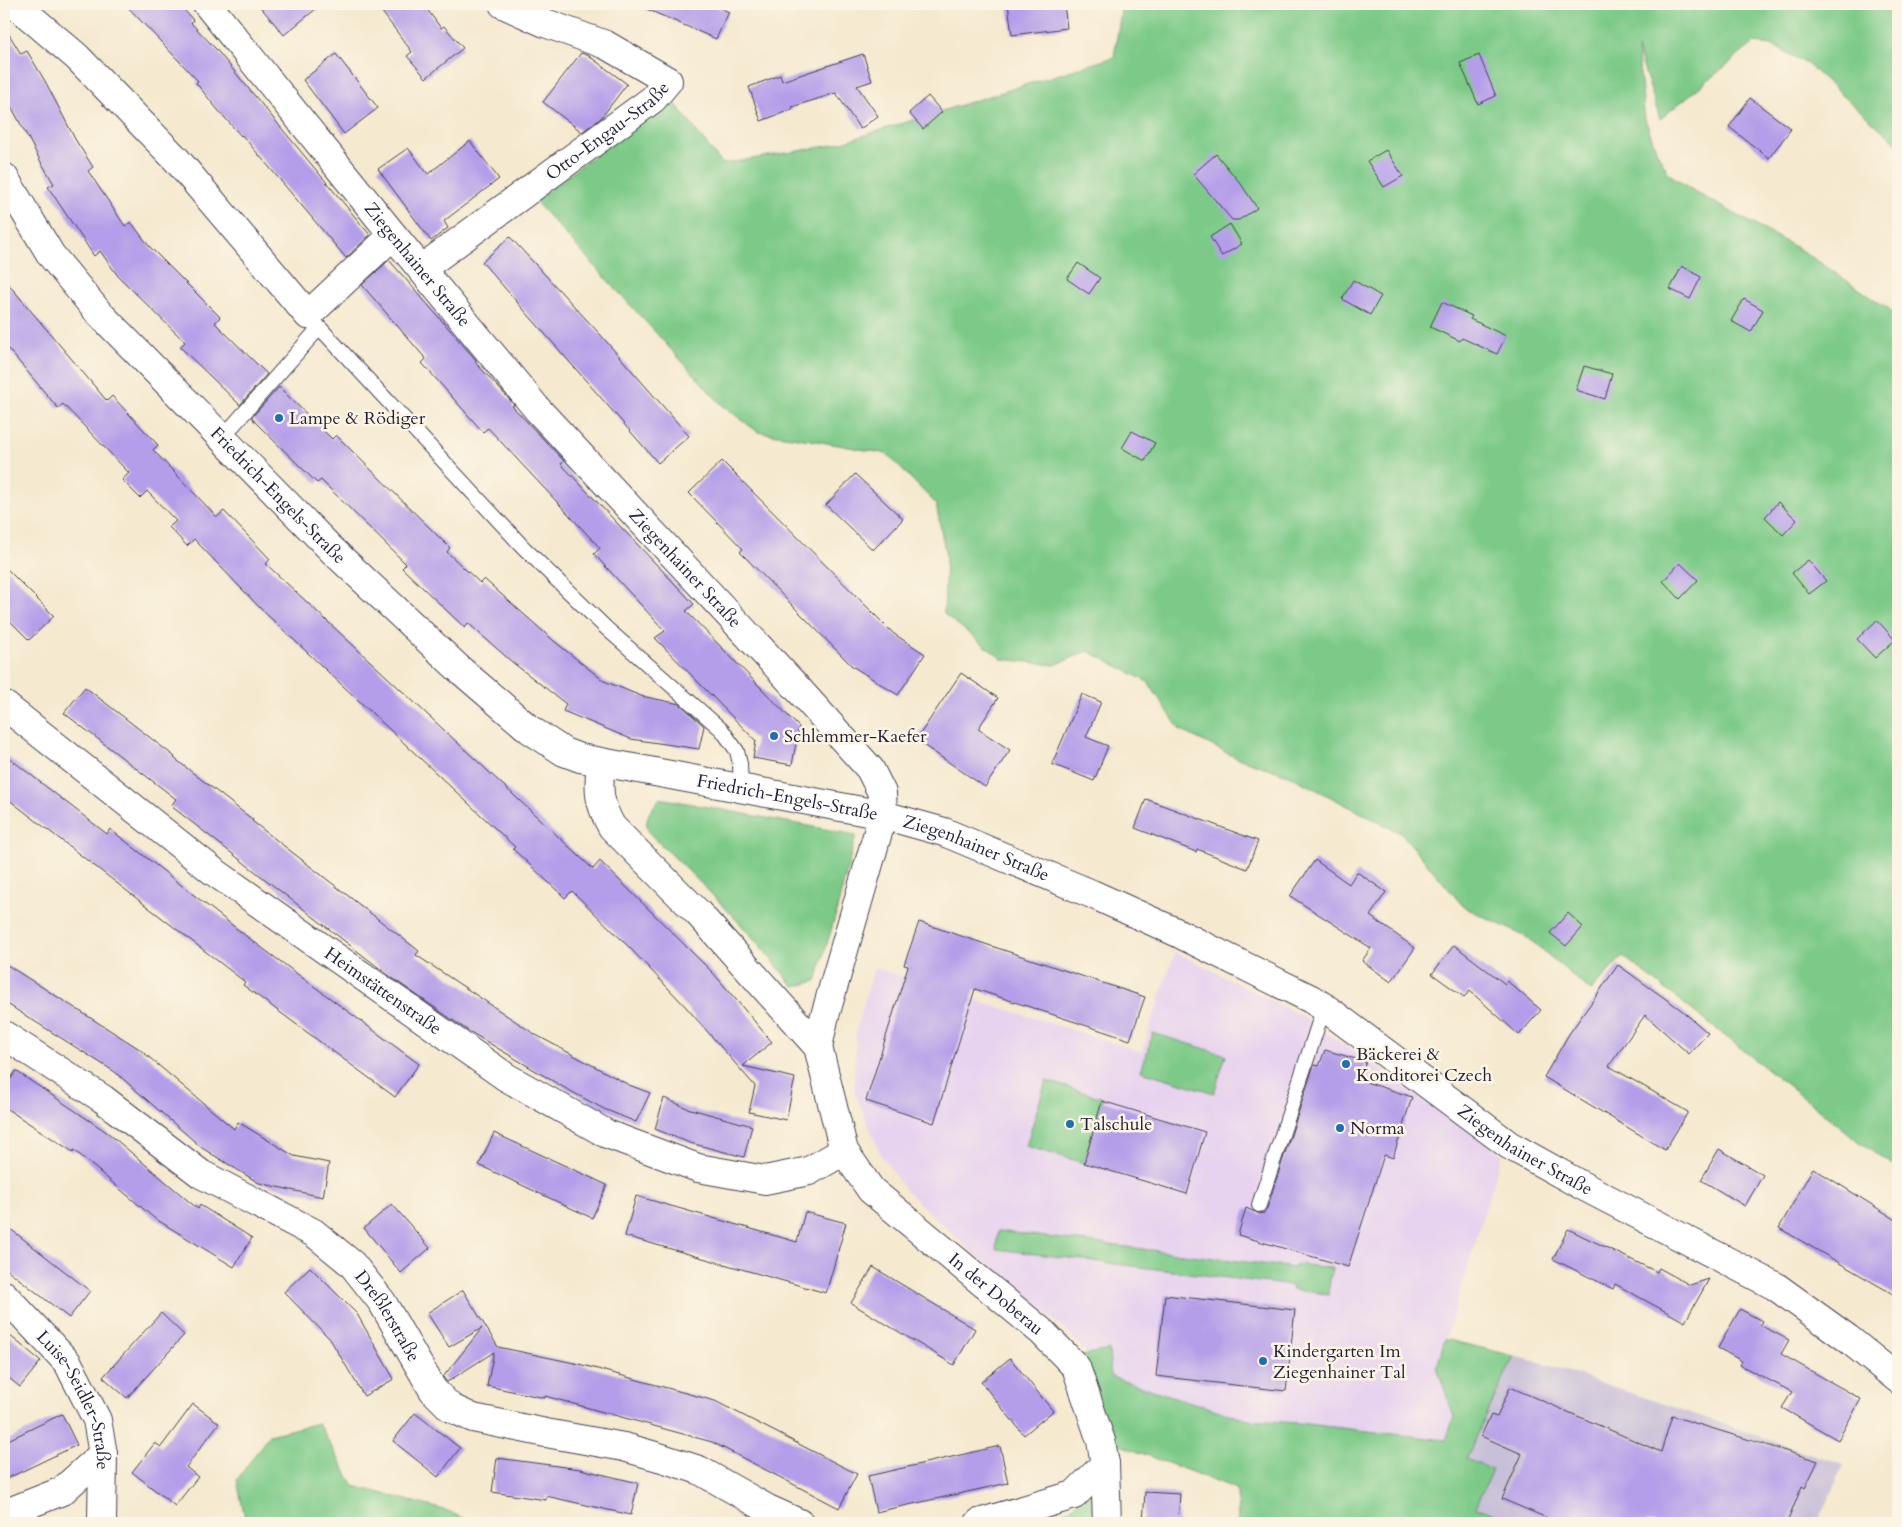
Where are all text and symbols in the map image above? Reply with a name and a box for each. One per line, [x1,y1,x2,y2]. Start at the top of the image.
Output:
street label: Otto-Engau-Straße [540,76,675,186]
street label: Ziegenhainer Straße [359,197,477,332]
place label: Lampe & Rödiger [289,406,426,431]
marker: Lampe & Rödiger [273,412,285,424]
street label: Friedrich-Engels-Straße [205,421,352,569]
street label: Ziegenhainer Straße [623,503,747,633]
place label: Schlemmer-Kaefer [784,724,927,749]
marker: Schlemmer-Kaefer [768,730,780,742]
street label: Friedrich-Engels-Straße [695,768,880,826]
street label: Ziegenhainer Straße [900,809,1053,887]
street label: Heimstättenstraße [320,941,447,1041]
place label: Bäckerei & Konditorei Czech [1356,1042,1492,1088]
marker: Bäckerei & Konditorei Czech [1340,1058,1352,1070]
street label: Ziegenhainer Straße [1452,1098,1597,1201]
place label: Talschule [1080,1112,1152,1137]
place label: Norma [1350,1116,1405,1141]
marker: Talschule [1064,1118,1076,1130]
marker: Norma [1334,1122,1346,1134]
street label: In der Doberau [943,1247,1049,1341]
street label: Dreßlerstraße [349,1265,426,1366]
street label: Luise-Seidler-Straße [31,1325,116,1470]
place label: Kindergarten Im Ziegenhainer Tal [1273,1339,1406,1385]
marker: Kindergarten Im Ziegenhainer Tal [1257,1355,1269,1367]

